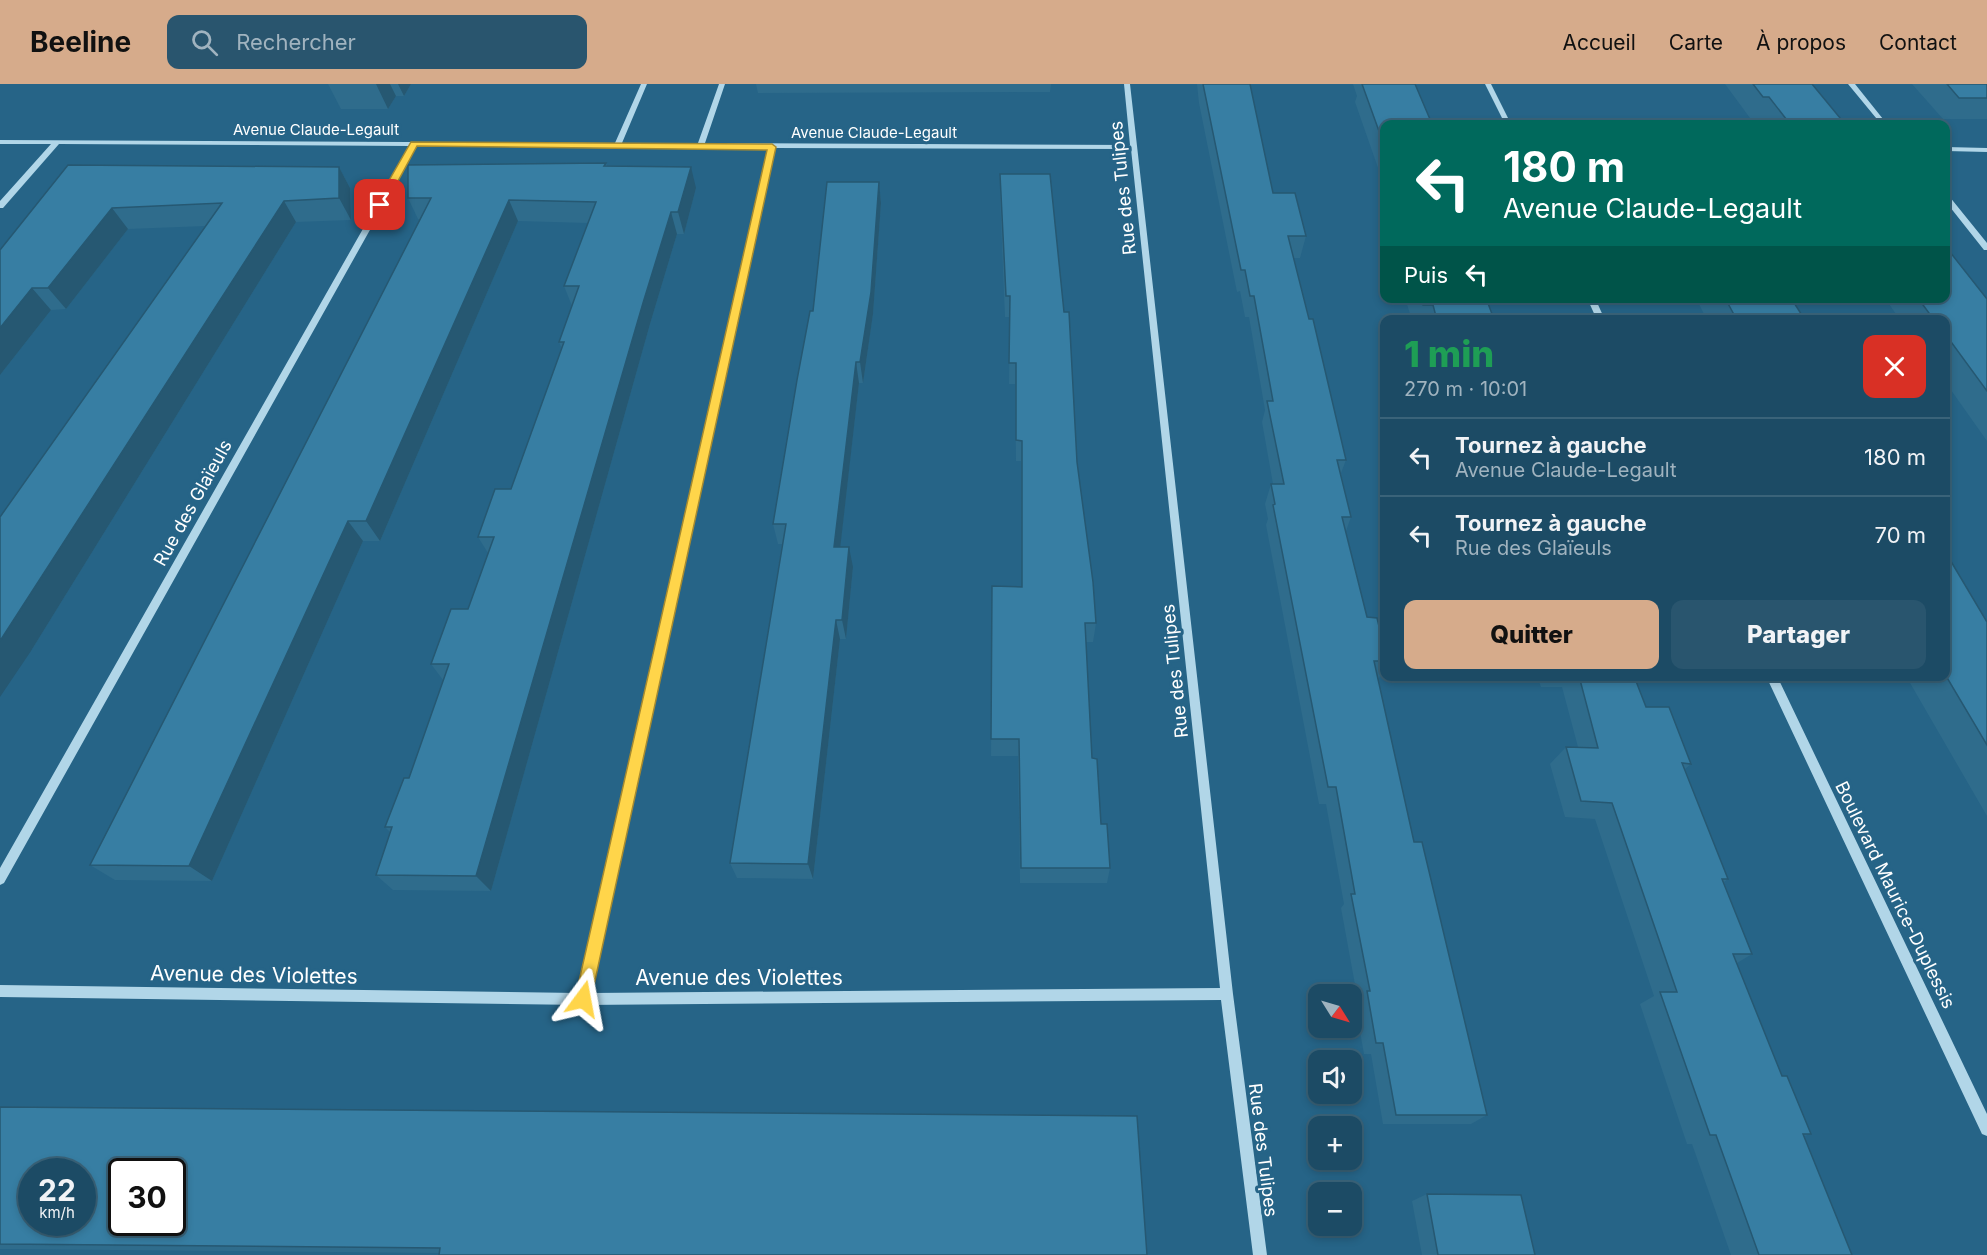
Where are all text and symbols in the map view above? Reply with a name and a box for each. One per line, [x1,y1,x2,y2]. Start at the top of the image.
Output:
search box [167,15,587,69]
text: Beeline [30,25,131,59]
icon: search [188,26,221,59]
text: Rechercher [236,29,356,55]
text: Accueil [1562,30,1636,55]
text: Carte [1669,30,1723,55]
text: À propos [1756,30,1846,55]
text: Contact [1879,30,1957,55]
street label: Avenue Claude-Legault [233,120,399,139]
street label: Rue des Tulipes [1105,120,1140,256]
street label: Avenue Claude-Legault [791,123,957,142]
text: 180 m [1503,141,1625,192]
icon: left [1404,144,1482,222]
pin [354,179,405,230]
icon: arrive [363,188,396,221]
text: Avenue Claude-Legault [1503,192,1802,225]
icon: left [1460,258,1493,291]
text: Puis [1404,262,1448,288]
text: 1 min [1404,332,1494,376]
button: close [1863,335,1926,398]
text: 270 m · 10:01 [1404,377,1527,401]
text: Tournez à gauche [1455,432,1647,458]
street label: Rue des Glaïeuls [149,436,236,570]
icon: left [1404,441,1437,474]
text: 180 m [1864,444,1926,470]
text: Avenue Claude-Legault [1455,458,1676,482]
text: Tournez à gauche [1455,510,1647,536]
icon: left [1404,519,1437,552]
text: 70 m [1875,522,1926,548]
text: Rue des Glaïeuls [1455,536,1612,560]
button: Quitter [1404,600,1659,669]
button: Partager [1671,600,1926,669]
street label: Rue des Tulipes [1157,603,1192,739]
street label: Boulevard Maurice-Duplessis [1831,778,1960,1012]
street label: Avenue des Violettes [150,960,358,989]
street label: Avenue des Violettes [635,965,843,990]
position arrow [551,967,615,1031]
north arrow [1308,984,1362,1038]
map controls [1308,984,1362,1236]
button: sound [1308,1050,1362,1104]
street label: Rue des Tulipes [1245,1082,1282,1218]
button: + [1308,1116,1362,1170]
speed limit sign: 30 [108,1158,186,1236]
text: 22 [38,1172,76,1208]
button: − [1308,1182,1362,1236]
text: km/h [39,1203,75,1222]

